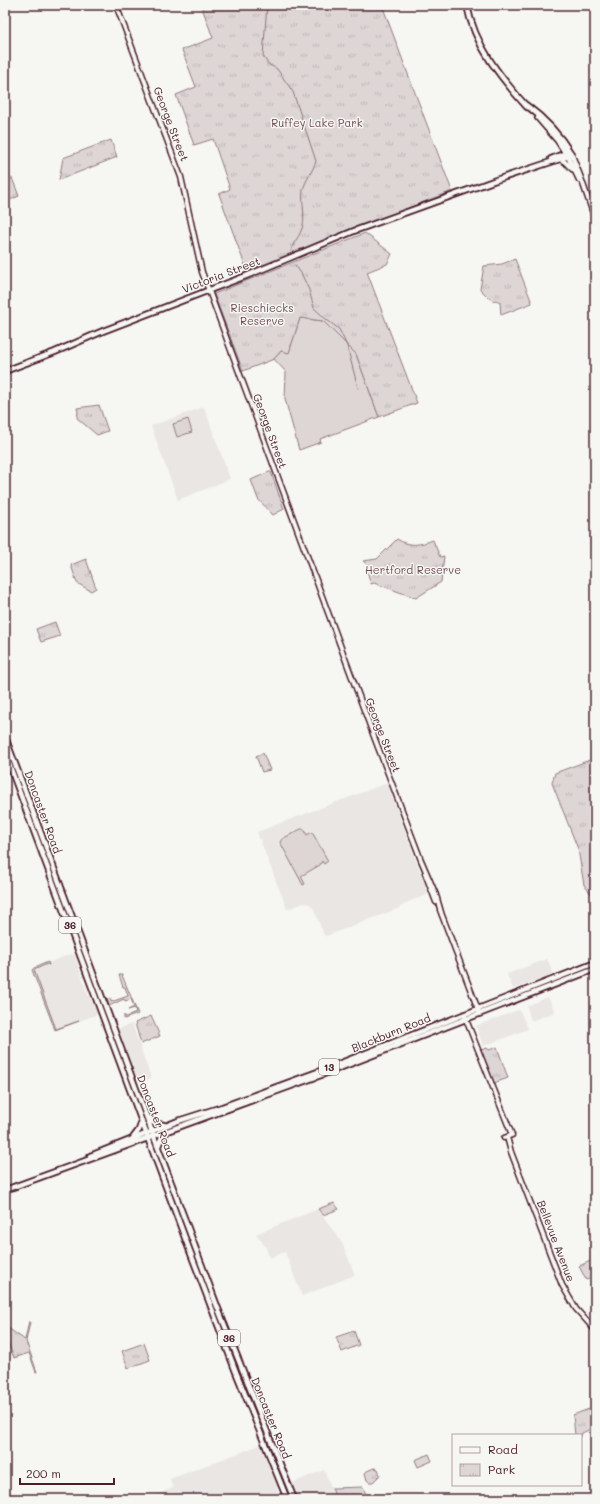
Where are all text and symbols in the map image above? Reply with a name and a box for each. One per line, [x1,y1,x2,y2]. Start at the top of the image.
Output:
street label: George Street [150,84,193,163]
park label: Ruffey Lake Park [271,115,363,130]
street label: Victoria Street [180,253,262,296]
park label: Rieschiecks Reserve [230,300,294,328]
street label: George Street [250,391,291,471]
park label: Hertford Reserve [365,562,461,577]
street label: George Street [362,695,405,774]
street label: Doncaster Road [22,768,65,855]
road number: 36 [59,917,81,933]
street label: Blackburn Road [349,1010,433,1055]
road number: 13 [319,1059,339,1075]
street label: Doncaster Road [134,1073,179,1159]
street label: Bellevue Avenue [534,1198,579,1284]
road number: 36 [218,1330,240,1346]
street label: Doncaster Road [248,1375,295,1461]
legend [452,1434,582,1486]
text: Road [488,1441,518,1457]
scale bar [20,1460,114,1486]
text: Park [488,1461,515,1477]
text: 200 m [26,1465,61,1481]

